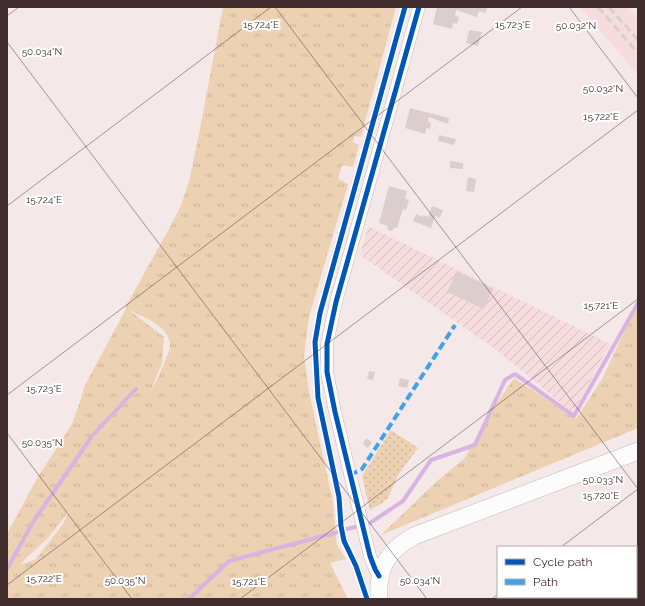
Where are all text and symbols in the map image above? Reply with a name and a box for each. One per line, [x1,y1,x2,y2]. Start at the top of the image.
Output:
text: 15.724°E [243,19,279,30]
text: 15.723°E [495,19,531,30]
text: 50.032°N [556,20,596,31]
text: 50.034°N [22,46,62,57]
text: 50.032°N [583,83,623,94]
text: 15.722°E [583,111,619,122]
text: 15.724°E [26,194,62,205]
text: 15.721°E [584,300,618,311]
text: 15.723°E [26,383,62,394]
text: 50.035°N [22,437,62,448]
text: 50.033°N [583,474,623,485]
text: 15.720°E [583,490,619,501]
legend [497,546,637,598]
text: Cycle path [533,555,592,569]
text: 15.722°E [26,573,62,584]
text: 50.035°N [105,575,145,586]
text: 50.034°N [400,575,440,586]
text: Path [533,575,558,589]
text: 15.721°E [232,576,266,587]

